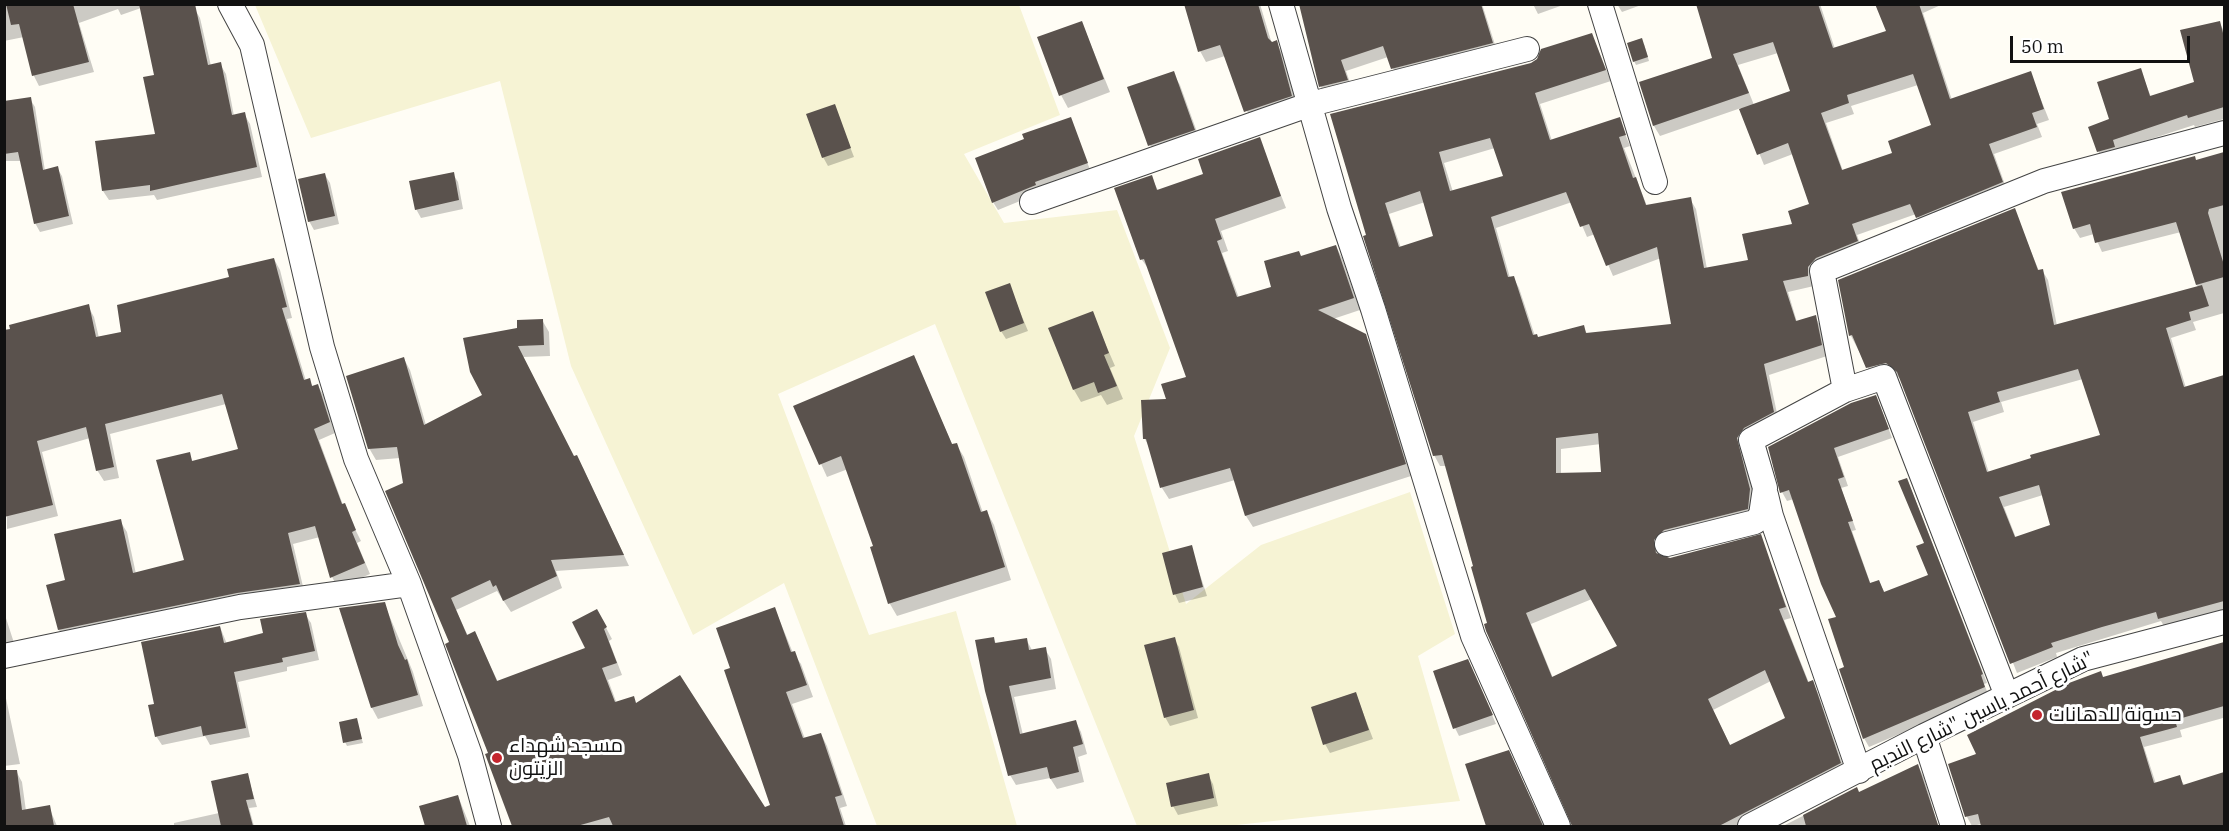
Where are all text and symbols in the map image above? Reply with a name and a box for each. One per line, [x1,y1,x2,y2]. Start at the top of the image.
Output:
scale bar [2013,24,2193,62]
text: 50 m [2021,35,2064,58]
street label: شارع أحمد ياسين "شارع النديم" [1866,647,2098,777]
place label: حسونة للدهانات [2049,703,2182,727]
marker: حسونة للدهانات [2030,708,2044,722]
place label: مسجد شهداء الزيتون [509,734,623,781]
marker: مسجد شهداء الزيتون [490,751,504,765]

